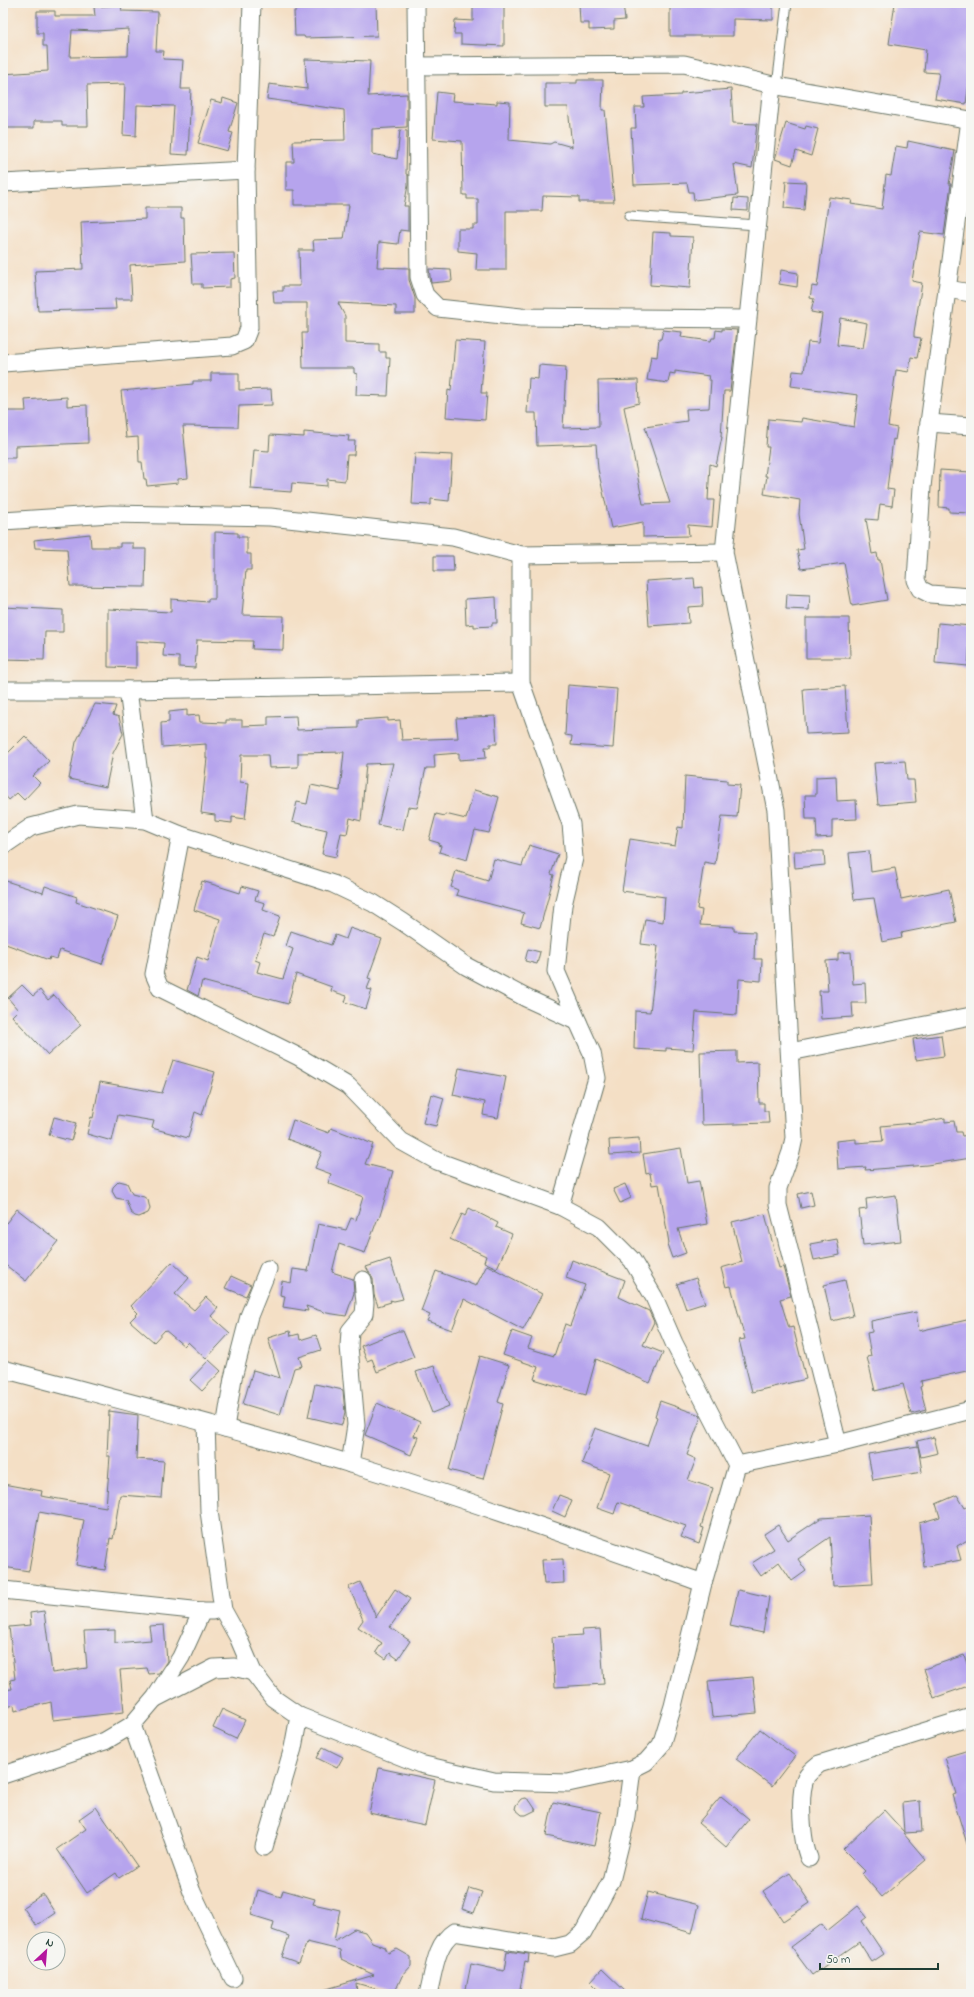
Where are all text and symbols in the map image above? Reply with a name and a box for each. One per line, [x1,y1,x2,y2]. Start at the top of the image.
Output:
north arrow [26,1931,66,1971]
text: N [43,1934,57,1952]
scale bar [820,1945,938,1971]
text: 50 m [826,1951,850,1969]

